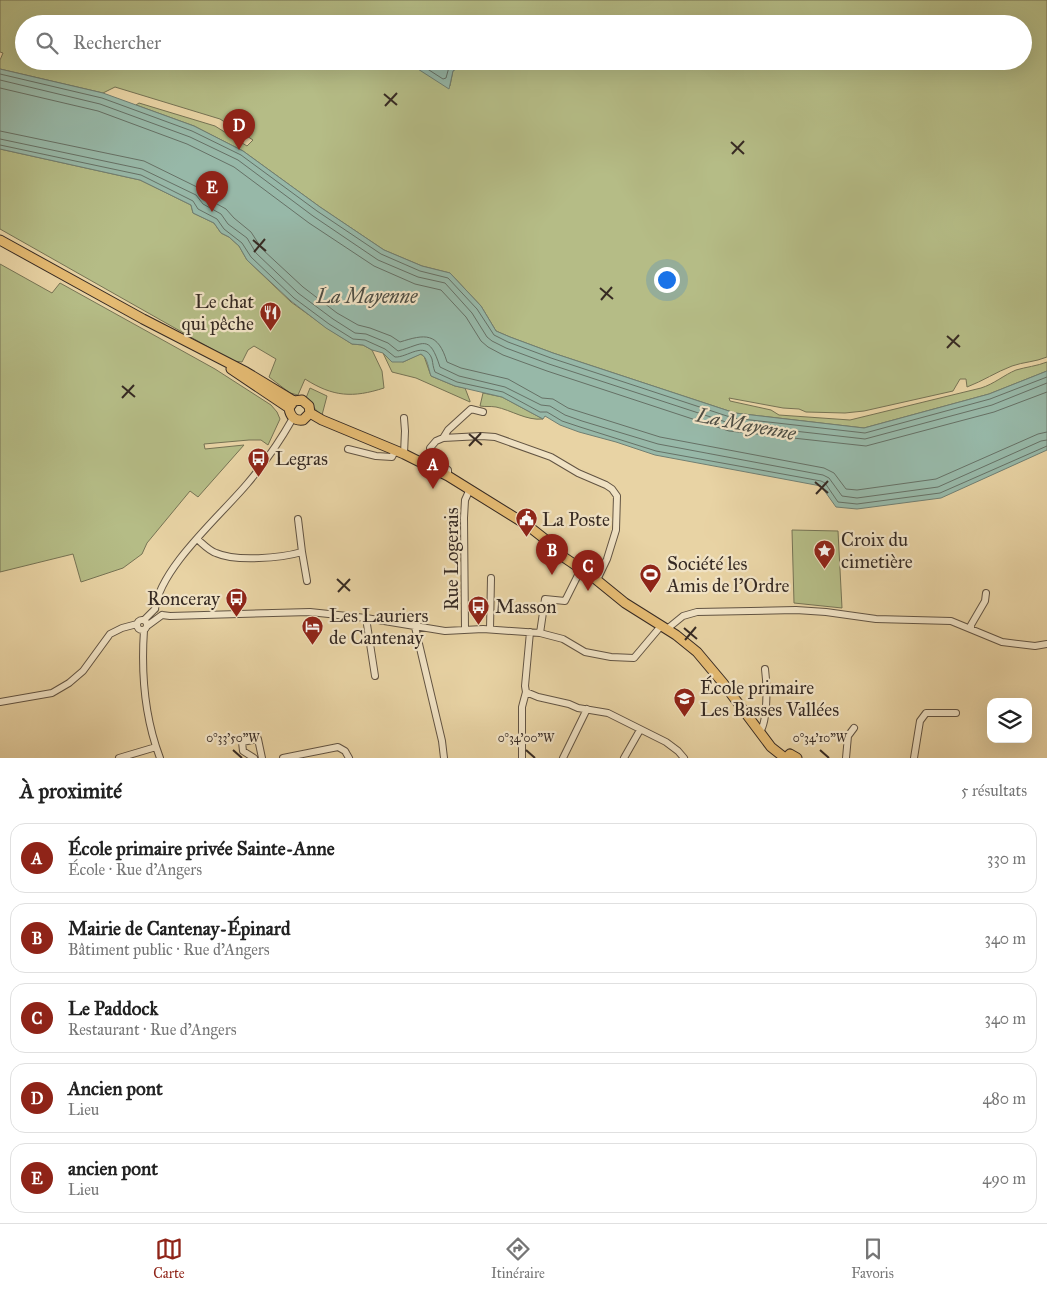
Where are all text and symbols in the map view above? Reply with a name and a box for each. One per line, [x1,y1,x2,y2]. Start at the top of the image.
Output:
search box [15,15,1032,70]
icon: search [33,29,61,57]
text: Rechercher [73,31,161,54]
pin: D [223,109,255,150]
pin: E [196,171,228,212]
your location [654,267,680,293]
water label: La Mayenne [316,284,418,308]
place label: Le chat qui pêche [182,290,254,336]
restaurant icon: Le chat qui pêche [258,300,282,331]
water label: La Mayenne [693,402,798,446]
bus stop icon: Legras [247,446,271,477]
place label: Legras [275,447,328,471]
pin: A [417,448,449,489]
street label: Rue Logerais [440,507,464,611]
public building icon: La Poste [514,507,538,538]
place label: La Poste [542,508,610,531]
place label: Croix du cimetière [841,528,913,573]
pin: B [536,534,568,575]
place icon: Croix du cimetière [813,538,837,569]
pin: C [572,550,604,591]
place label: Société les Amis de l'Ordre [666,552,789,597]
sports icon: Société les Amis de l'Ordre [639,562,663,593]
bus stop icon: Ronceray [224,586,248,617]
place label: Ronceray [147,587,221,610]
bus stop icon: Masson [467,594,491,625]
place label: Masson [495,595,556,618]
place label: Les Lauriers de Cantenay [329,604,428,649]
hotel icon: Les Lauriers de Cantenay [301,614,325,645]
place label: École primaire Les Basses Vallées [700,675,839,721]
school or university icon: École primaire Les Basses Vallées [672,686,696,717]
map controls [987,698,1032,743]
button: layers [987,698,1032,743]
text: 0°33'50"W [206,731,260,745]
text: 0°34'00"W [498,731,555,745]
text: 0°34'10"W [793,731,848,745]
text: À proximité [20,778,122,804]
text: 5 résultats [961,781,1027,800]
text: École primaire privée Sainte-Anne [68,837,335,860]
text: A [32,849,42,868]
text: 330 m [987,849,1026,868]
text: École · Rue d'Angers [68,860,202,879]
text: Mairie de Cantenay-Épinard [68,917,290,940]
text: B [32,929,42,948]
text: 340 m [984,929,1026,948]
text: Bâtiment public · Rue d'Angers [68,940,270,959]
text: Le Paddock [68,997,158,1020]
text: C [32,1009,42,1028]
text: 340 m [984,1009,1026,1028]
text: Restaurant · Rue d'Angers [68,1020,236,1039]
text: Ancien pont [68,1077,163,1100]
text: D [31,1089,43,1108]
text: 480 m [982,1089,1026,1108]
text: Lieu [68,1100,99,1119]
text: ancien pont [68,1157,158,1180]
text: E [31,1169,43,1188]
text: 490 m [982,1169,1026,1188]
text: Lieu [68,1180,99,1199]
tab: Carte [153,1235,185,1282]
tab: Itinéraire [491,1235,545,1282]
tab: Favoris [851,1235,894,1282]

